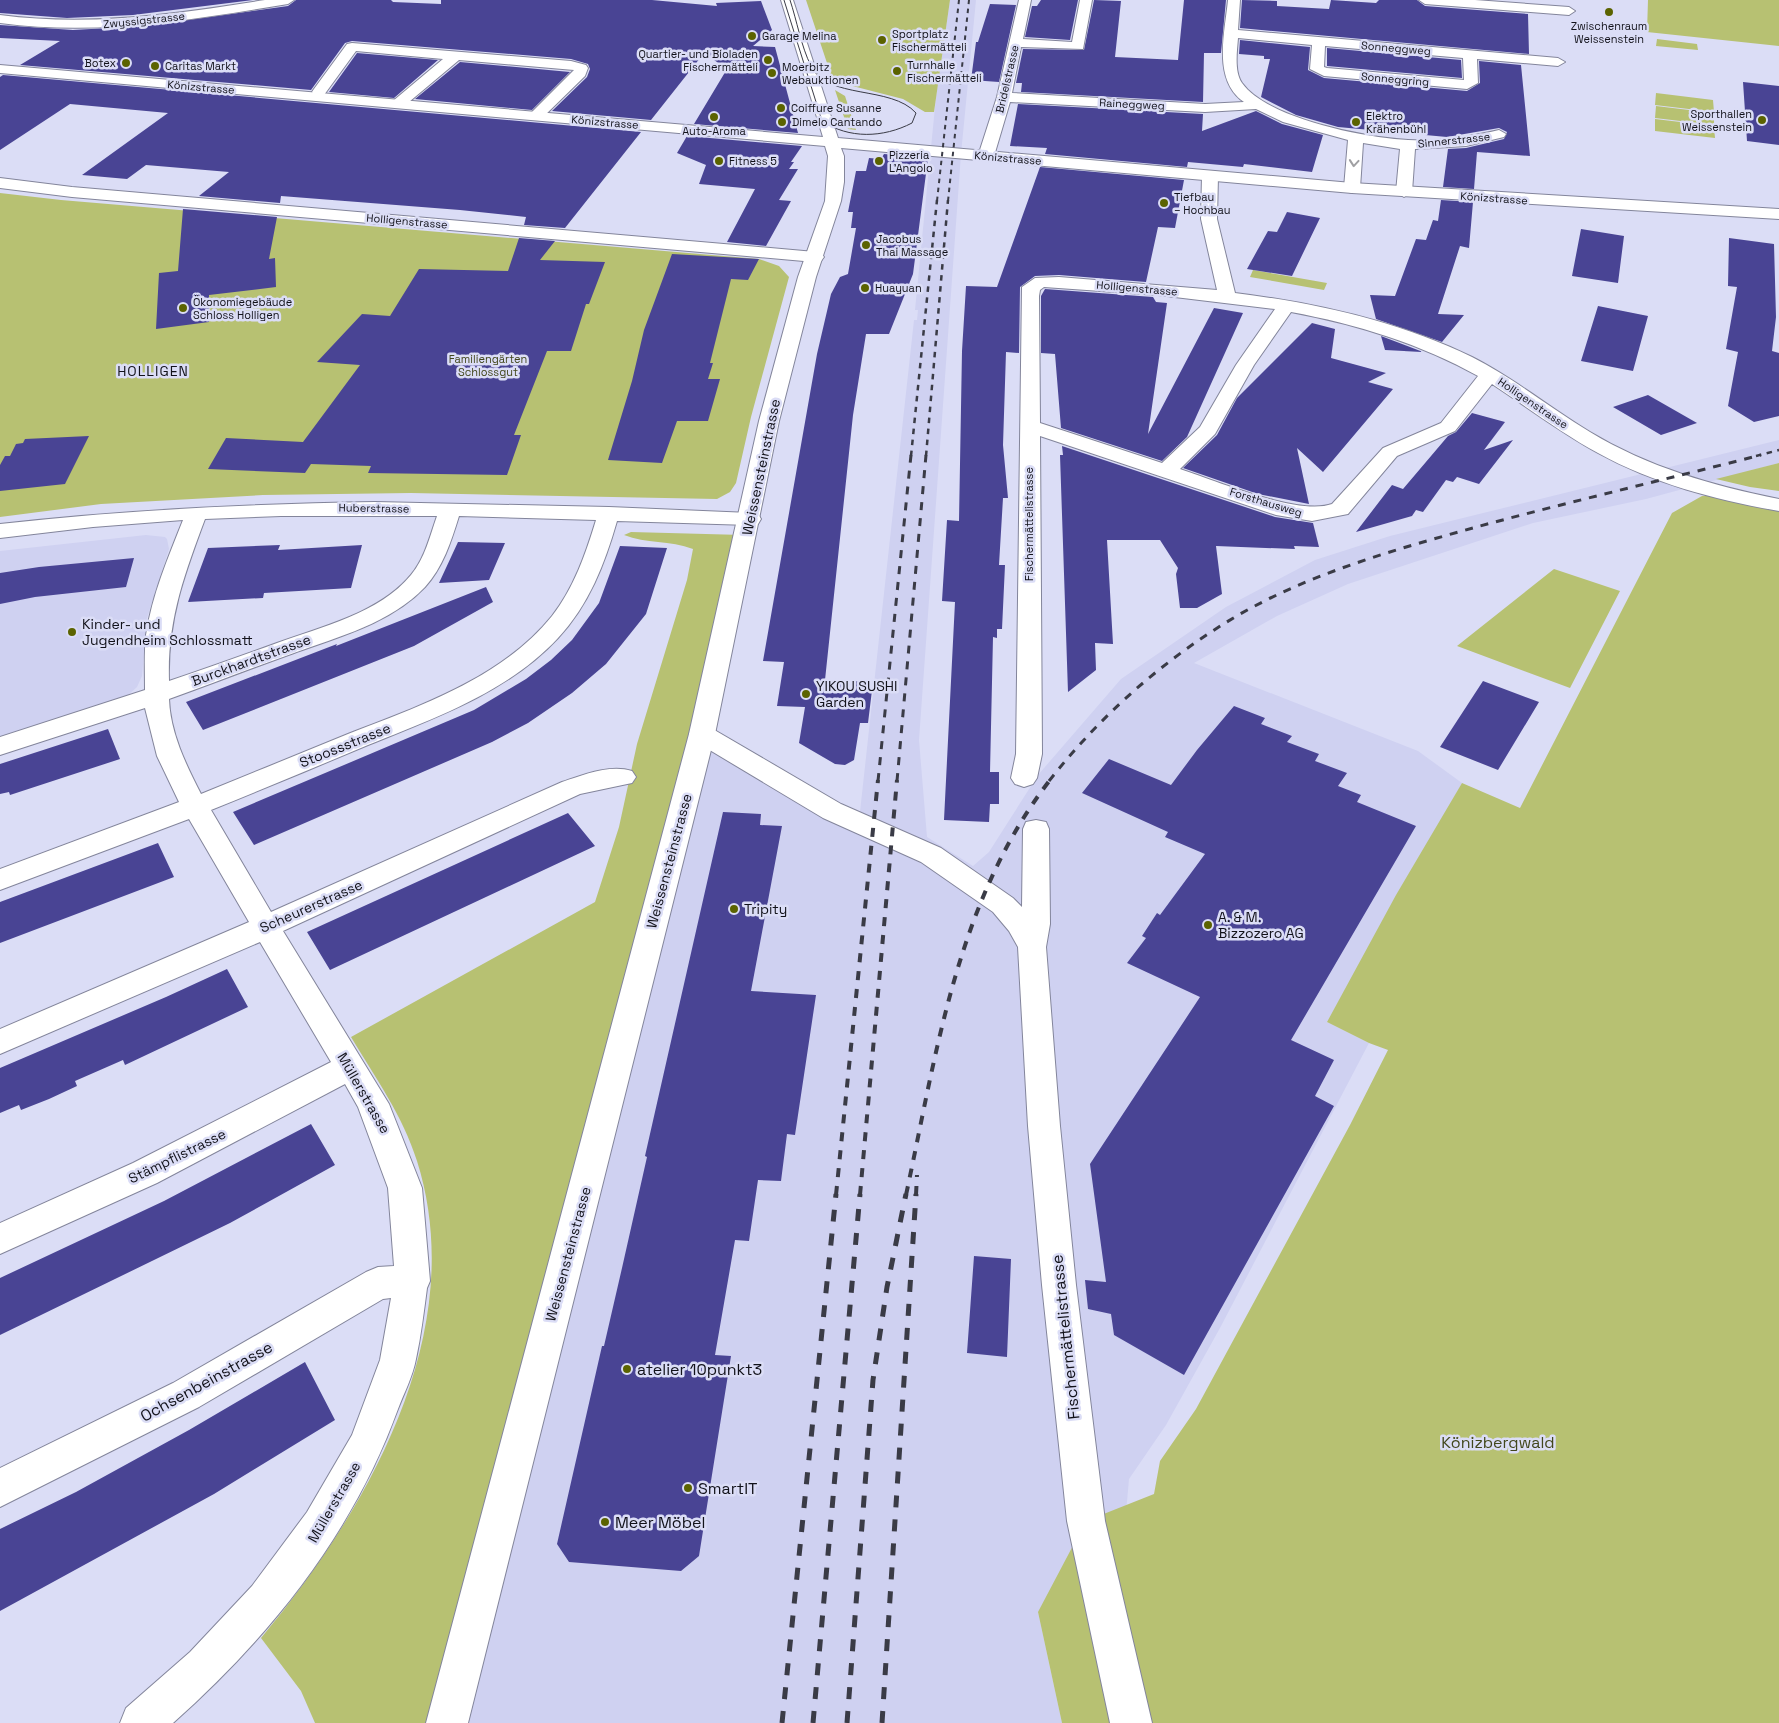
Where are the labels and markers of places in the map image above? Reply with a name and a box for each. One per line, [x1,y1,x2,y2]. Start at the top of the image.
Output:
marker: Zwischenraum Weissenstein [1603,6,1615,18]
place label: Zwischenraum Weissenstein [1571,19,1647,46]
place label: Sportplatz Fischermätteli [892,27,967,54]
place label: Garage Melina [762,29,837,43]
marker: Garage Melina [746,30,758,42]
marker: Sportplatz Fischermätteli [876,34,888,46]
place label: Quartier- und Bioladen Fischermätteli [638,47,758,74]
marker: Quartier- und Bioladen Fischermätteli [762,54,774,66]
place label: Botex [85,56,116,70]
marker: Botex [120,57,132,69]
place label: Turnhalle Fischermätteli [907,58,982,85]
place label: Caritas Markt [165,59,236,73]
marker: Caritas Markt [149,60,161,72]
place label: Moerbitz Webauktionen [782,60,858,87]
marker: Turnhalle Fischermätteli [891,65,903,77]
marker: Moerbitz Webauktionen [766,67,778,79]
place label: Coiffure Susanne [791,101,882,115]
marker: Coiffure Susanne [775,102,787,114]
place label: Sporthallen Weissenstein [1682,107,1752,134]
place label: Elektro Krähenbühl [1366,109,1426,136]
marker: Auto-Aroma [708,111,720,123]
marker: Sporthallen Weissenstein [1756,114,1768,126]
place label: Dimelo Cantando [792,115,882,129]
marker: Dimelo Cantando [776,116,788,128]
marker: Elektro Krähenbühl [1350,116,1362,128]
place label: Auto-Aroma [682,124,746,138]
place label: Pizzeria L'Angolo [889,148,933,175]
place label: Fitness 5 [729,154,777,168]
marker: Fitness 5 [713,155,725,167]
marker: Pizzeria L'Angolo [873,155,885,167]
place label: Tiefbau – Hochbau [1174,190,1231,217]
marker: Tiefbau – Hochbau [1158,197,1170,209]
place label: Jacobus Thai Massage [876,232,948,259]
marker: Jacobus Thai Massage [860,239,872,251]
place label: Huayuan [875,281,922,295]
marker: Huayuan [859,282,871,294]
place label: Ökonomiegebäude Schloss Holligen [193,294,292,322]
marker: Ökonomiegebäude Schloss Holligen [177,302,189,314]
place label: Kinder- und Jugendheim Schlossmatt [82,615,253,649]
marker: Kinder- und Jugendheim Schlossmatt [66,626,78,638]
place label: YIKOU SUSHI Garden [816,677,897,711]
marker: YIKOU SUSHI Garden [800,688,812,700]
place label: Tripity [744,900,787,918]
marker: Tripity [728,903,740,915]
place label: A. & M. Bizzozero AG [1218,908,1304,942]
marker: A. & M. Bizzozero AG [1202,919,1214,931]
place label: atelier 10punkt3 [637,1359,762,1380]
marker: atelier 10punkt3 [621,1363,633,1375]
place label: SmartIT [698,1478,757,1499]
marker: SmartIT [682,1482,694,1494]
place label: Meer Möbel [615,1512,705,1533]
marker: Meer Möbel [599,1516,611,1528]

